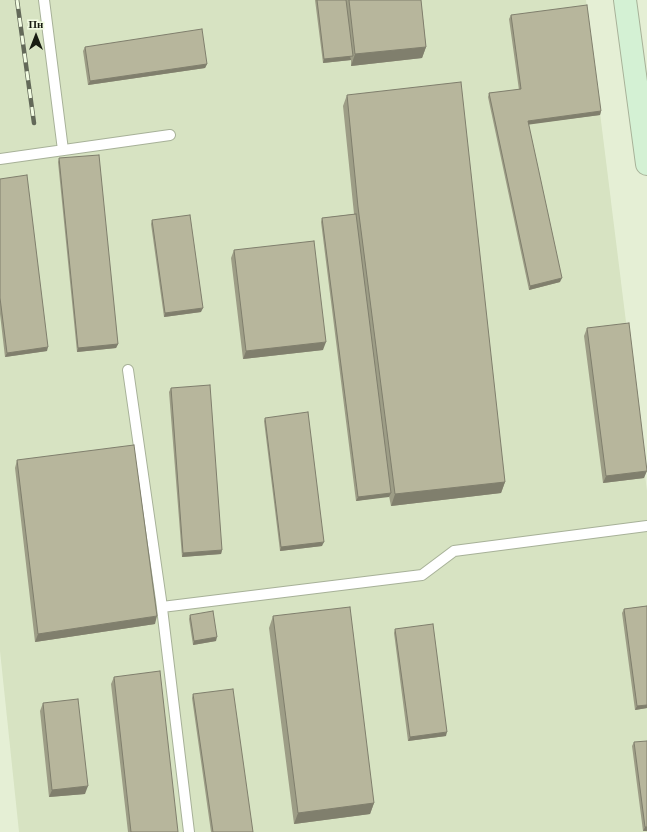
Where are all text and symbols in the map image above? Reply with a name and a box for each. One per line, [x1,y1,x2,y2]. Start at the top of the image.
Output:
north arrow [16,16,56,56]
text: Пн [29,18,43,30]

